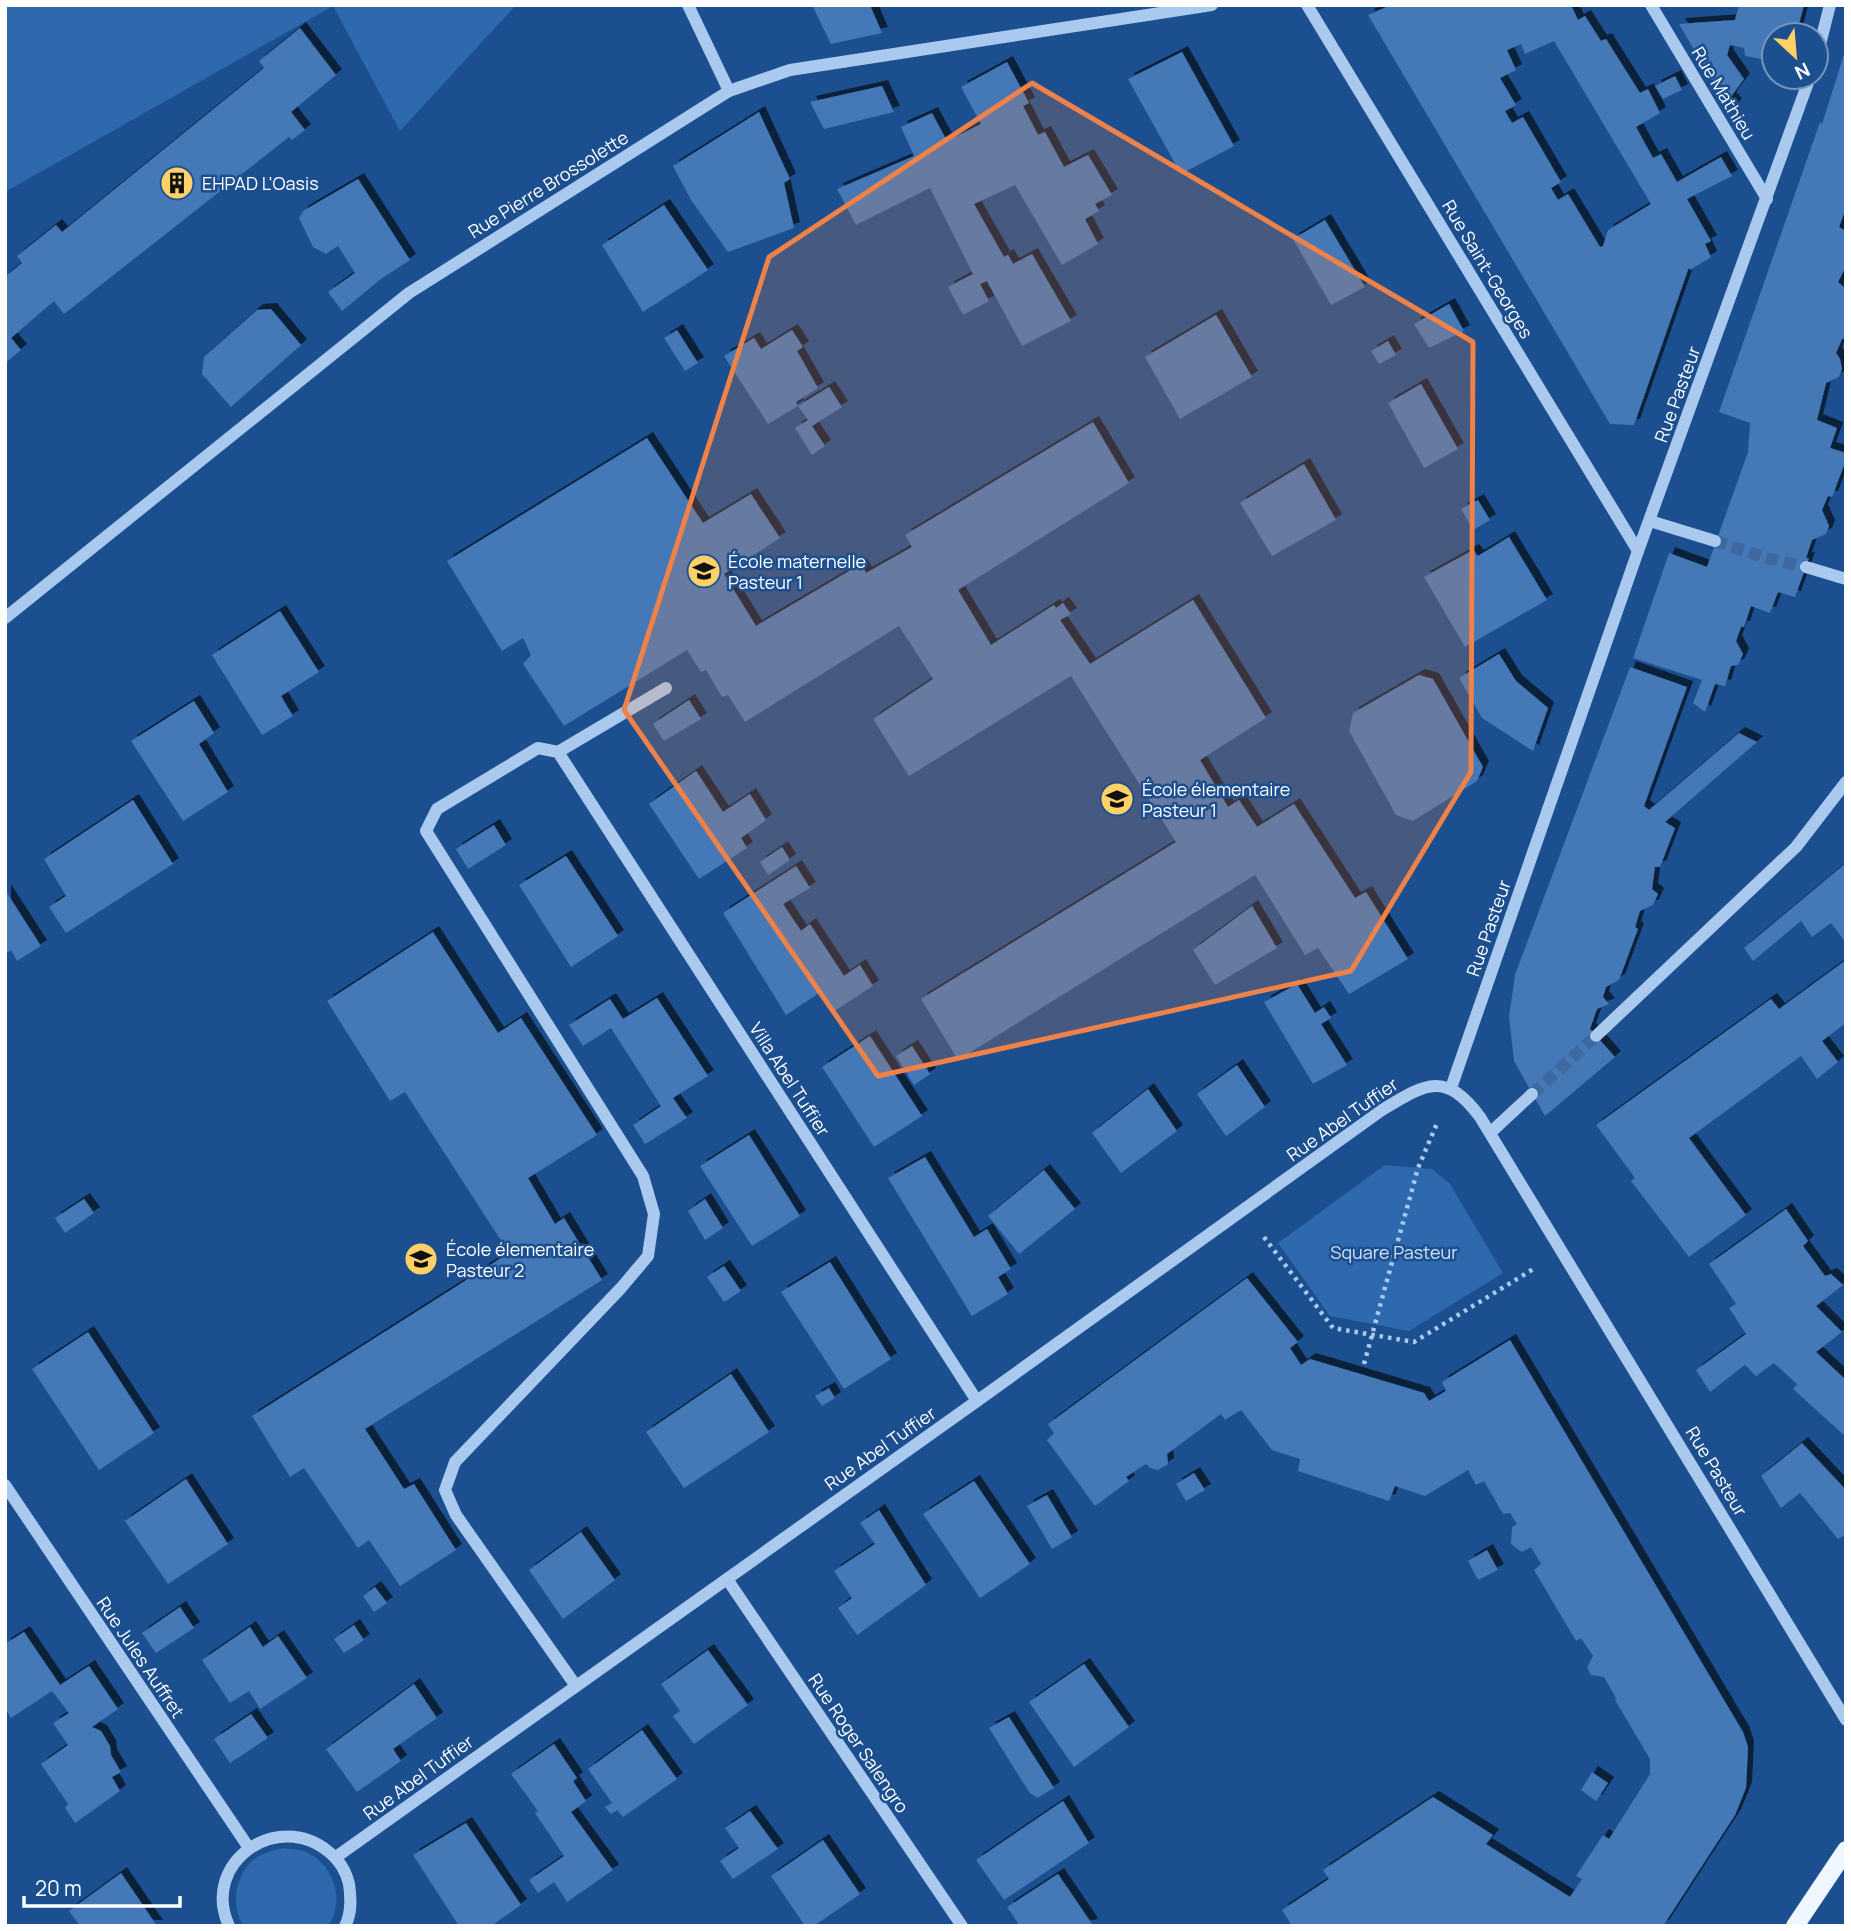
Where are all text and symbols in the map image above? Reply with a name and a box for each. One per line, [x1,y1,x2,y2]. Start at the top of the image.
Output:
north arrow [1760,21,1830,91]
street label: Rue Mathieu [1687,42,1761,144]
text: N [1791,57,1814,86]
street label: Rue Pierre Brossolette [463,125,633,243]
building icon: EHPAD L'Oasis [158,164,196,202]
place label: EHPAD L'Oasis [202,171,319,195]
street label: Rue Saint-Georges [1437,195,1539,343]
street label: Rue Pasteur [1649,342,1706,445]
place label: École maternelle Pasteur 1 [728,549,866,594]
school or university icon: École maternelle Pasteur 1 [685,552,723,590]
place label: École élementaire Pasteur 1 [1142,777,1290,822]
school or university icon: École élementaire Pasteur 1 [1098,780,1136,818]
street label: Rue Pasteur [1460,876,1516,979]
street label: Villa Abel Tuffier [744,1018,836,1141]
street label: Rue Abel Tuffier [1282,1071,1403,1166]
place label: École élementaire Pasteur 2 [446,1237,594,1282]
school or university icon: École élementaire Pasteur 2 [402,1240,440,1278]
park label: Square Pasteur [1330,1240,1458,1264]
street label: Rue Abel Tuffier [820,1400,941,1495]
street label: Rue Pasteur [1681,1422,1753,1521]
street label: Rue Jules Auffret [92,1592,190,1722]
street label: Rue Roger Salengro [803,1669,915,1817]
street label: Rue Abel Tuffier [358,1729,478,1825]
scale bar [24,1864,180,1908]
text: 20 m [35,1874,82,1902]

